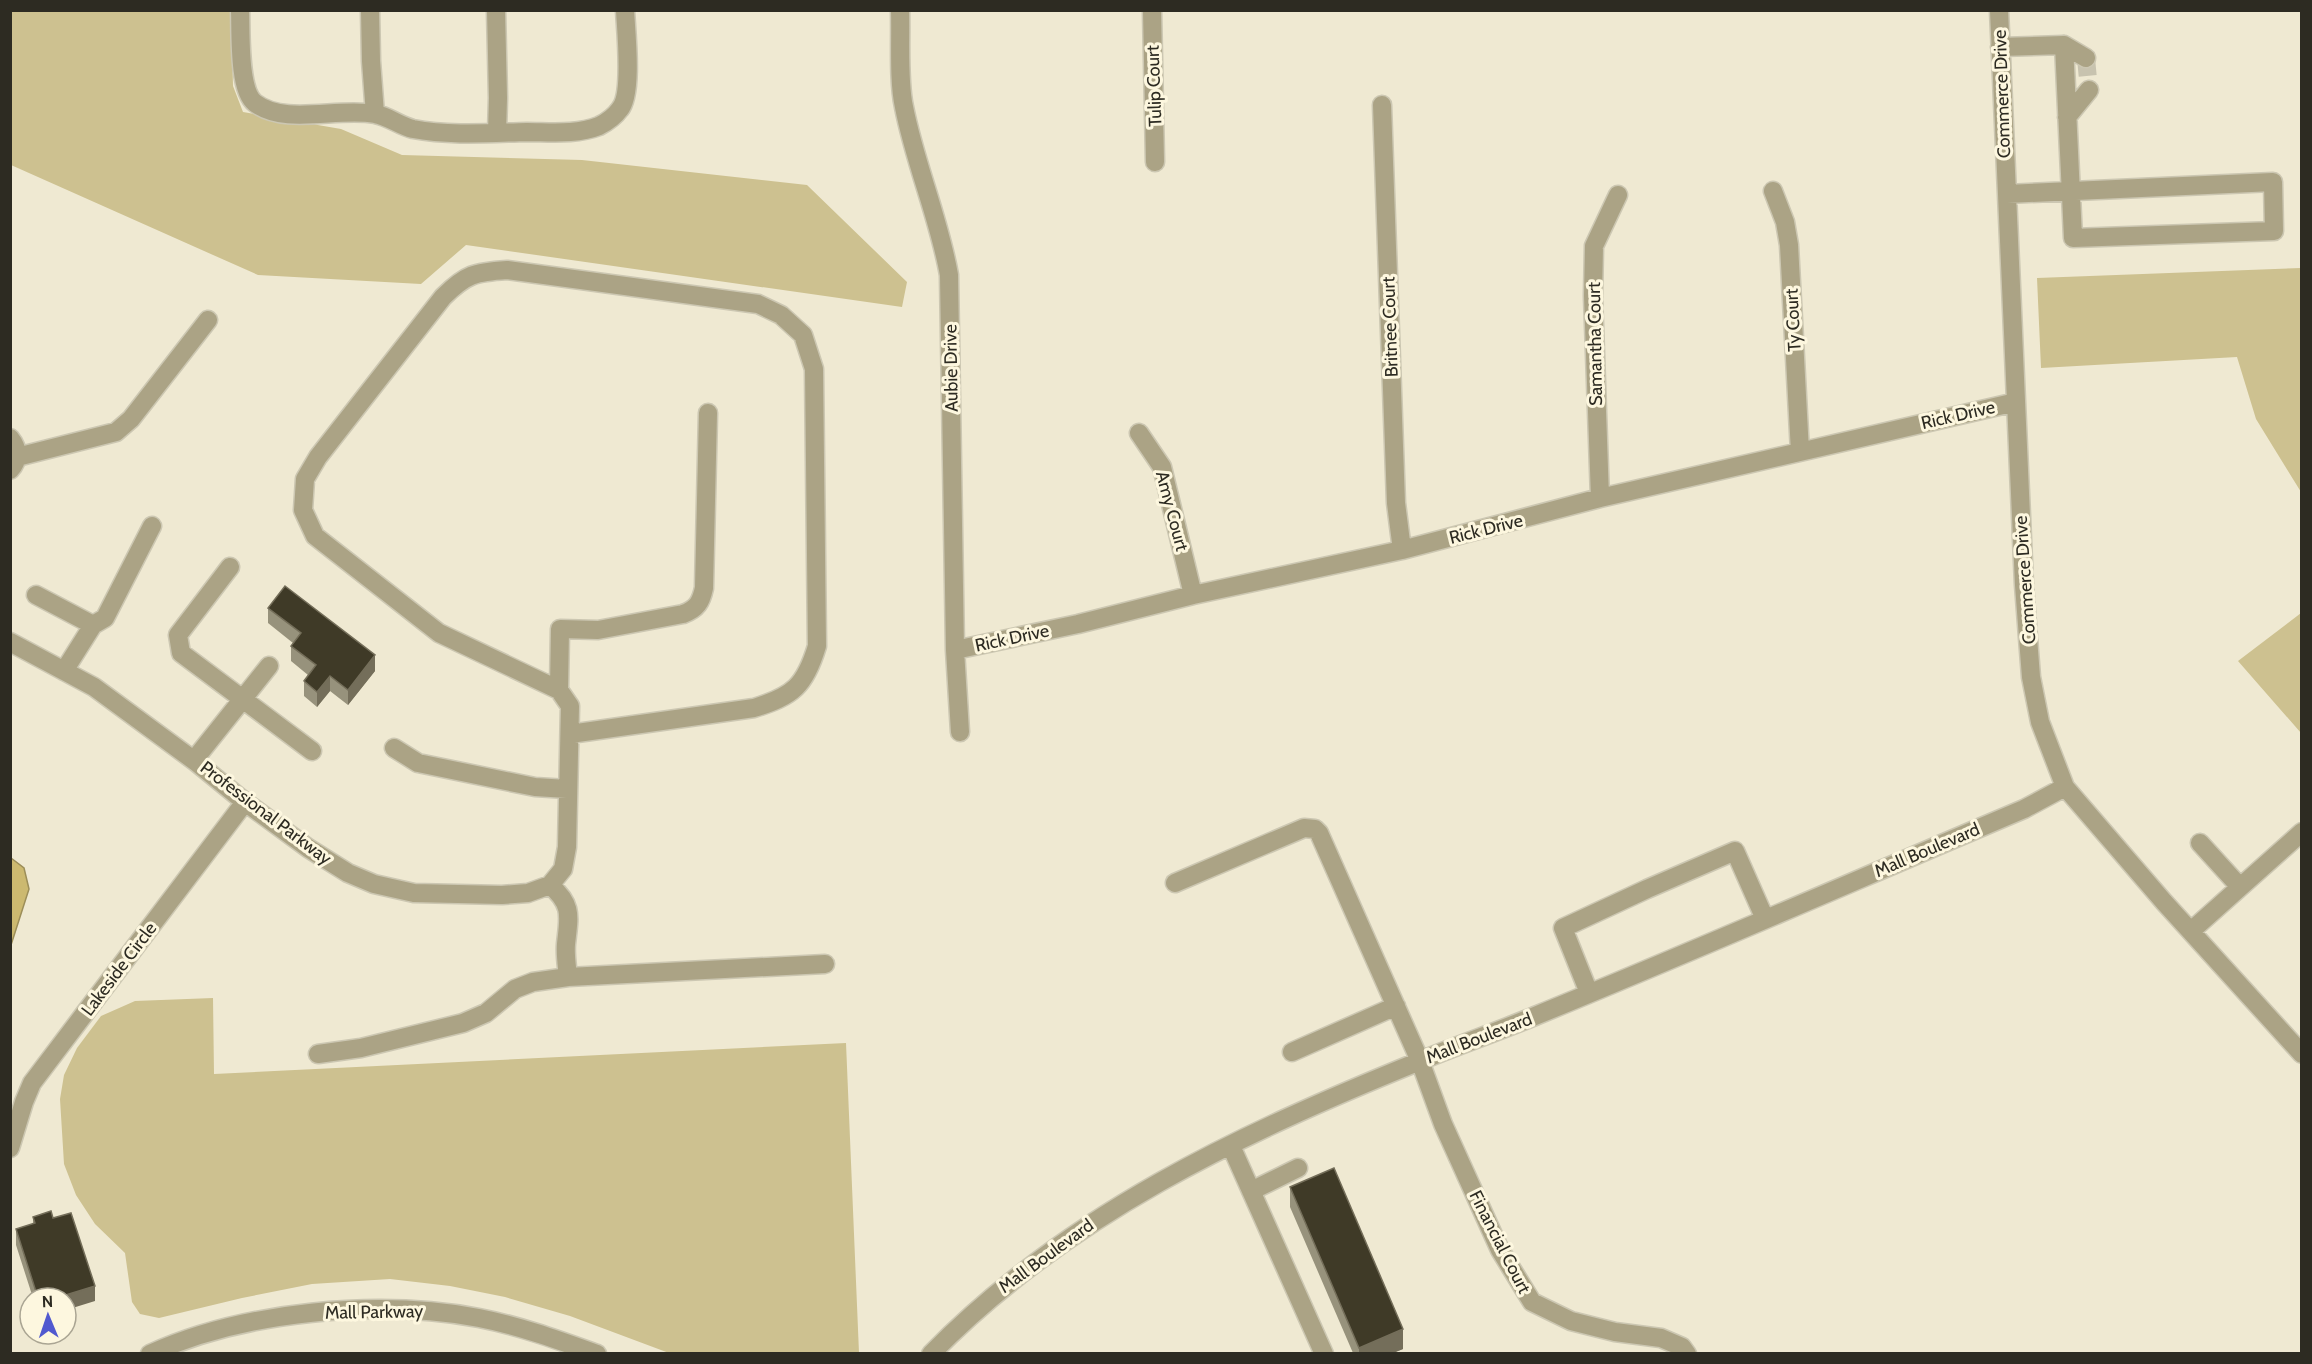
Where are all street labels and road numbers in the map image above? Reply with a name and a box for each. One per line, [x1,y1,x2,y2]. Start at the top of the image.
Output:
street label: Commerce Drive [1989,29,2015,159]
street label: Tulip Court [1142,45,1166,127]
street label: Britnee Court [1377,276,1403,378]
street label: Samantha Court [1583,282,1607,406]
street label: Ty Court [1780,288,1806,352]
street label: Aubie Drive [939,324,963,412]
street label: Rick Drive [1919,396,1997,434]
street label: Amy Court [1151,469,1193,553]
street label: Rick Drive [1447,509,1525,549]
street label: Commerce Drive [2010,515,2040,645]
street label: Rick Drive [973,619,1051,657]
street label: Professional Parkway [196,756,336,870]
street label: Mall Boulevard [1871,818,1983,882]
street label: Lakeside Circle [77,918,161,1020]
street label: Mall Boulevard [1423,1008,1535,1068]
street label: Financial Court [1465,1187,1535,1297]
street label: Mall Boulevard [994,1214,1098,1298]
street label: Mall Parkway [325,1300,423,1324]

